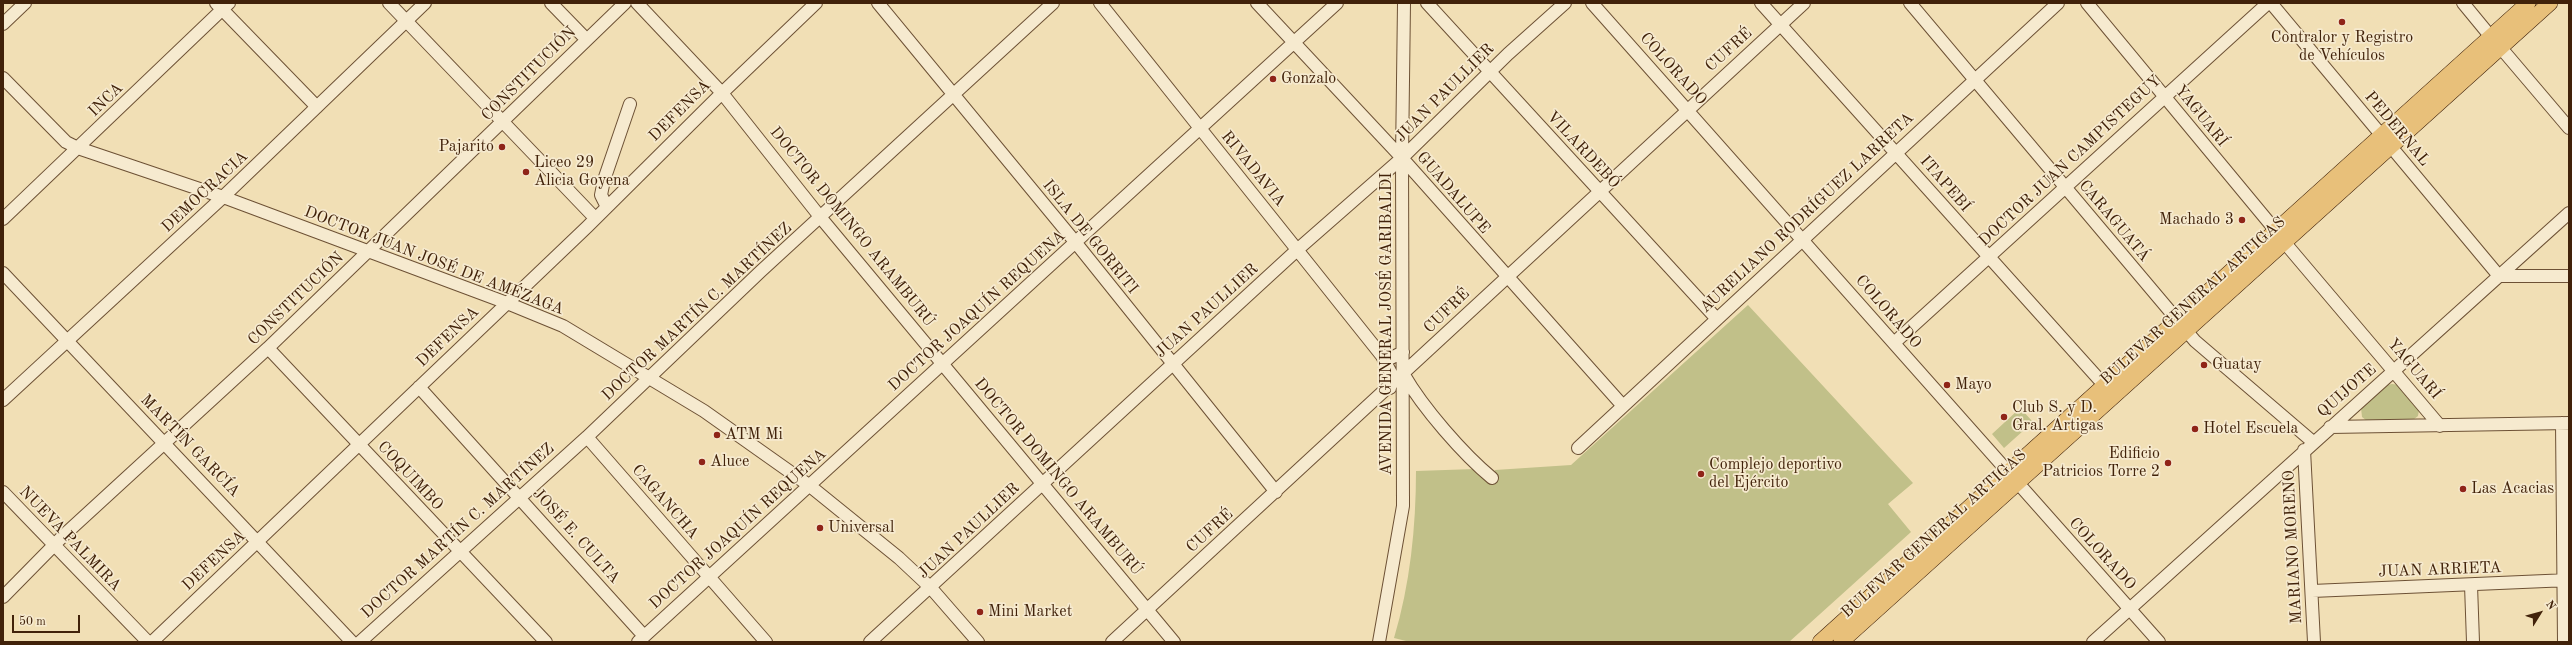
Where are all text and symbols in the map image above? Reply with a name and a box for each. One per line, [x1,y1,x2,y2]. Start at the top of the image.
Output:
marker: Contralor y Registro de Vehículos [2337,17,2347,27]
street label: CONSTITUCIÓN [478,23,580,125]
street label: CUFRÉ [1702,24,1756,76]
place label: Contralor y Registro de Vehículos [2271,28,2413,66]
street label: COLORADO [1635,29,1711,109]
street label: JUAN PAULLIER [1392,40,1498,146]
place label: Gonzalo [1281,69,1336,89]
street label: DOCTOR JUAN CAMPISTEGUY [1975,71,2165,251]
marker: Gonzalo [1268,74,1278,84]
street label: DEFENSA [645,76,715,146]
street label: INCA [85,79,127,121]
street label: YAGUARÍ [2170,81,2232,151]
street label: PEDERNAL [2360,88,2434,170]
street label: VILARDEBÓ [1542,107,1624,193]
street label: AURELIANO RODRÍGUEZ LARRETA [1696,109,1918,317]
street label: DOCTOR DOMINGO ARAMBURÚ [765,123,939,331]
street label: RIVADAVIA [1217,127,1289,211]
place label: Pajarito [438,137,494,157]
marker: Pajarito [497,142,507,152]
street label: DEMOCRACIA [158,147,252,237]
street label: GUADALUPE [1412,148,1494,238]
street label: ITAPEBÍ [1915,152,1975,216]
place label: Liceo 29 Alicia Goyena [534,153,630,191]
marker: Liceo 29 Alicia Goyena [521,167,531,177]
street label: AVENIDA GENERAL JOSÉ GARIBALDI [1377,173,1397,475]
street label: ISLA DE GORRITI [1038,176,1142,298]
street label: CARAGUATÁ [2074,176,2154,266]
street label: DOCTOR JUAN JOSÉ DE AMÉZAGA [301,202,567,320]
place label: Machado 3 [2159,210,2234,230]
street label: BULEVAR GENERAL ARTIGAS [2096,213,2290,389]
marker: Machado 3 [2237,215,2247,225]
street label: DOCTOR MARTÍN C. MARTÍNEZ [598,219,796,405]
street label: DOCTOR JOAQUÍN REQUENA [885,226,1069,396]
street label: CONSTITUCIÓN [244,248,348,350]
street label: JUAN PAULLIER [1152,260,1262,362]
street label: COLORADO [1851,271,1925,353]
street label: CUFRÉ [1420,284,1474,338]
street label: DEFENSA [413,302,483,372]
street label: YAGUARÍ [2383,335,2445,403]
place label: Guatay [2212,355,2262,375]
marker: Guatay [2199,360,2209,370]
street label: QUIJOTE [2313,360,2381,422]
street label: DOCTOR DOMINGO ARAMBURÚ [970,374,1146,580]
place label: Mayo [1955,375,1992,395]
marker: Mayo [1942,380,1952,390]
street label: MARTÍN GARCÍA [136,391,244,501]
place label: Club S. y D. Gral. Artigas [2012,398,2103,436]
marker: Club S. y D. Gral. Artigas [1999,412,2009,422]
place label: Hotel Escuela [2203,419,2298,439]
marker: Hotel Escuela [2190,424,2200,434]
place label: ATM Mi [725,425,783,445]
marker: ATM Mi [712,430,722,440]
street label: COQUIMBO [373,437,447,515]
street label: DOCTOR MARTÍN C. MARTÍNEZ [358,439,558,623]
street label: DOCTOR JOAQUÍN REQUENA [646,444,830,614]
place label: Edificio Patricios Torre 2 [2042,444,2160,482]
street label: BULEVAR GENERAL ARTIGAS [1837,446,2031,622]
place label: Aluce [710,452,749,472]
place label: Complejo deportivo del Ejército [1709,455,1842,493]
marker: Aluce [697,457,707,467]
marker: Edificio Patricios Torre 2 [2163,458,2173,468]
street label: CAGANCHA [627,461,703,543]
marker: Complejo deportivo del Ejército [1696,469,1706,479]
street label: MARIANO MORENO [2279,469,2307,625]
street label: JUAN PAULLIER [914,479,1024,583]
place label: Las Acacias [2471,479,2554,499]
street label: NUEVA PALMIRA [15,482,125,596]
street label: JOSÉ E. CULTA [528,484,624,588]
marker: Las Acacias [2458,484,2468,494]
street label: CUFRÉ [1183,505,1237,557]
street label: COLORADO [2064,514,2140,594]
place label: Universal [828,518,894,538]
marker: Universal [815,523,825,533]
street label: DEFENSA [178,527,250,595]
street label: JUAN ARRIETA [2378,558,2502,582]
north arrow [2520,593,2560,633]
text: N [2543,599,2557,612]
place label: Mini Market [988,602,1072,622]
scale bar [14,607,82,633]
marker: Mini Market [975,607,985,617]
text: 50 m [19,616,46,628]

